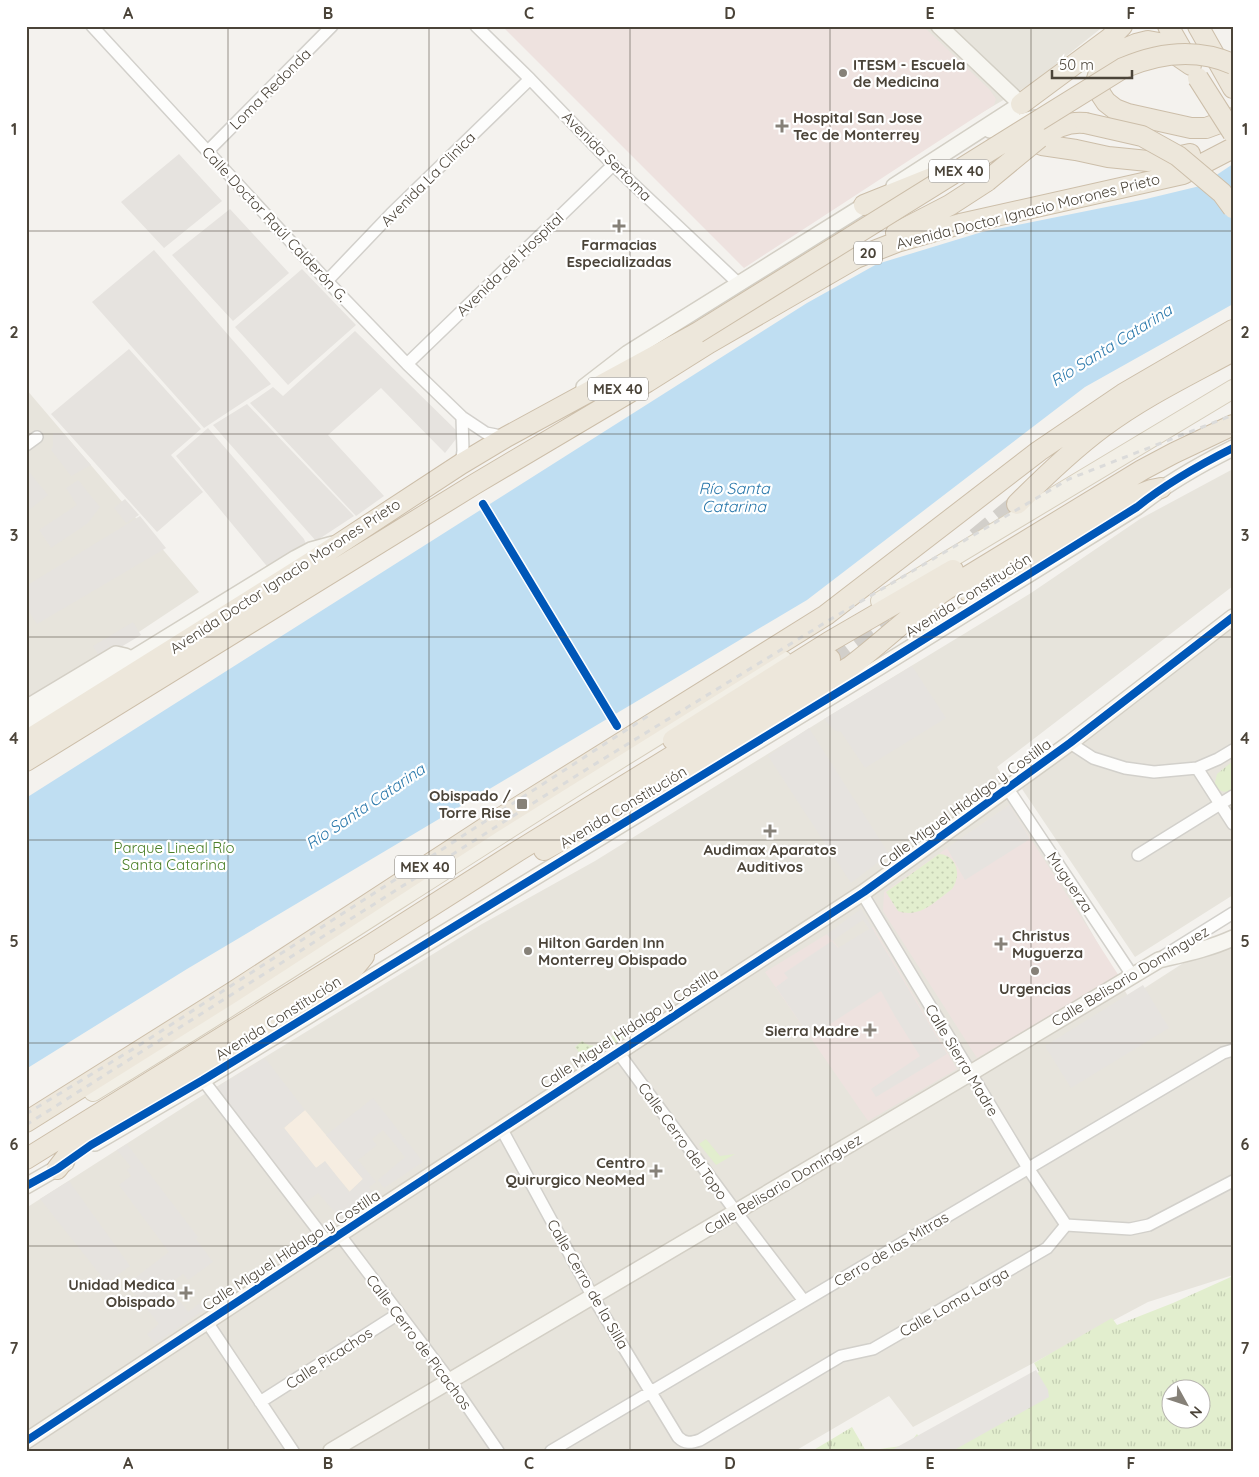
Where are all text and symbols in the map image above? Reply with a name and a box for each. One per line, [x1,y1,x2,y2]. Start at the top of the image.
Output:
text: A [123,3,134,23]
text: B [323,3,333,23]
text: C [524,3,534,23]
text: D [724,3,736,23]
text: E [925,3,935,23]
text: F [1127,3,1136,23]
street label: Loma Redonda [225,44,315,134]
scale bar [1052,48,1132,80]
place label: ITESM - Escuela de Medicina [853,55,965,91]
text: 50 m [1059,55,1094,74]
marker: ITESM - Escuela de Medicina [837,67,849,79]
street label: Avenida Sertoma [558,107,656,205]
place label: Hospital San Jose Tec de Monterrey [793,108,923,144]
text: 1 [11,119,17,139]
marker: Hospital San Jose Tec de Monterrey [775,119,789,133]
text: 1 [1242,119,1248,139]
street label: Avenida La Clinica [377,128,479,230]
street label: Calle Doctor Raúl Calderón G. [198,142,352,306]
road number: MEX 40 [929,160,989,182]
street label: Avenida Doctor Ignacio Morones Prieto [894,169,1162,253]
street label: Avenida del Hospital [452,208,568,320]
marker: Farmacias Especializadas [612,219,626,233]
place label: Farmacias Especializadas [566,235,672,271]
road number: 20 [854,242,882,264]
water label: Río Santa Catarina [1047,299,1177,390]
text: 2 [9,322,19,342]
text: 2 [1240,322,1250,342]
road number: MEX 40 [588,378,648,400]
water label: Río Santa Catarina [698,478,771,516]
street label: Avenida Doctor Ignacio Morones Prieto [166,494,404,658]
text: 3 [10,525,18,545]
text: 3 [1241,525,1249,545]
street label: Avenida Constitución [901,549,1035,641]
text: 4 [9,728,19,748]
text: 4 [1240,728,1250,748]
street label: Calle Miguel Hidalgo y Costilla [875,734,1055,872]
water label: Río Santa Catarina [302,758,429,853]
street label: Avenida Constitución [556,762,690,852]
place label: Obispado / Torre Rise [429,786,511,822]
marker: Obispado / Torre Rise [515,797,529,811]
marker: Audimax Aparatos Auditivos [763,824,777,838]
park label: Parque Lineal Río Santa Catarina [114,838,234,874]
place label: Audimax Aparatos Auditivos [704,840,836,876]
street label: Muguerza [1043,848,1097,916]
road number: MEX 40 [395,856,455,879]
street label: Calle Belisario Domínguez [1048,921,1212,1031]
place label: Christus Muguerza [1012,926,1083,962]
text: 5 [9,931,19,951]
text: 5 [1240,931,1250,951]
place label: Hilton Garden Inn Monterrey Obispado [538,933,687,969]
marker: Christus Muguerza [994,937,1008,951]
marker: Hilton Garden Inn Monterrey Obispado [522,945,534,957]
street label: Calle Miguel Hidalgo y Costilla [537,963,721,1093]
marker: Urgencias [1029,965,1041,977]
street label: Avenida Constitución [211,972,345,1064]
place label: Urgencias [999,979,1071,998]
street label: Calle Sierra Madre [921,1001,1003,1119]
place label: Sierra Madre [765,1021,859,1040]
marker: Sierra Madre [863,1023,877,1037]
street label: Calle Cerro del Topo [634,1079,732,1203]
street label: Calle Belisario Domínguez [701,1129,865,1239]
text: 6 [10,1134,19,1154]
text: 6 [1241,1134,1250,1154]
place label: Centro Quirurgico NeoMed [505,1153,645,1189]
marker: Centro Quirurgico NeoMed [649,1164,663,1178]
street label: Calle Miguel Hidalgo y Costilla [199,1185,383,1315]
street label: Cerro de las Mitras [830,1207,952,1291]
street label: Calle Cerro de la Silla [543,1216,633,1352]
street label: Calle Loma Larga [896,1263,1012,1341]
street label: Calle Cerro de Picachos [362,1271,476,1413]
place label: Unidad Medica Obispado [68,1275,175,1311]
marker: Unidad Medica Obispado [179,1286,193,1300]
street label: Calle Picachos [282,1323,376,1393]
text: 7 [10,1338,19,1358]
text: 7 [1241,1338,1250,1358]
north arrow [1162,1380,1212,1430]
text: N [1186,1403,1206,1422]
text: A [123,1453,134,1473]
text: B [323,1453,333,1473]
text: C [524,1453,534,1473]
text: D [724,1453,736,1473]
text: E [925,1453,935,1473]
text: F [1127,1453,1136,1473]

